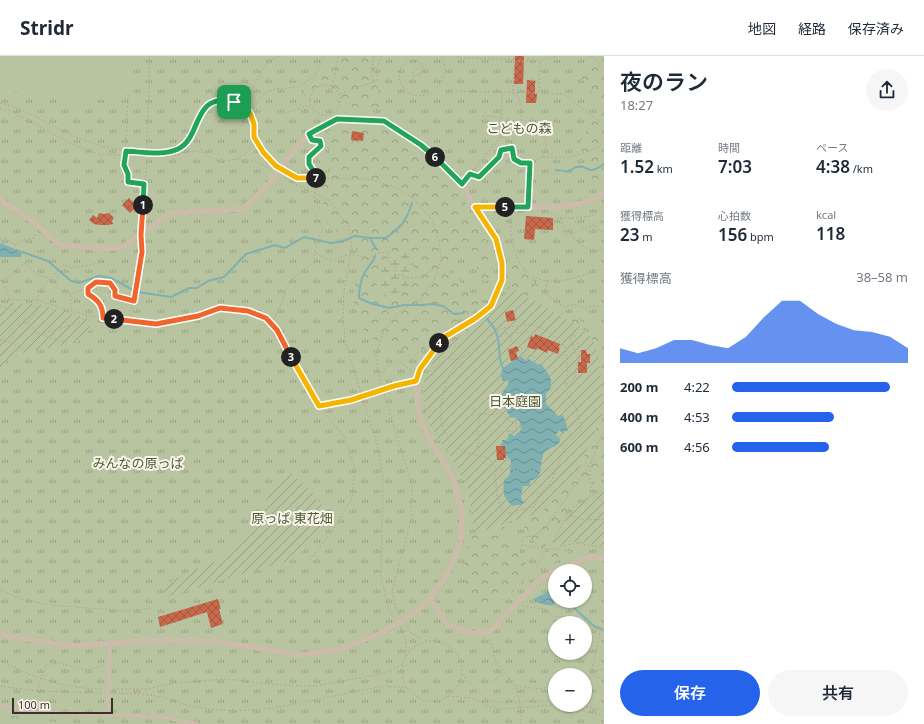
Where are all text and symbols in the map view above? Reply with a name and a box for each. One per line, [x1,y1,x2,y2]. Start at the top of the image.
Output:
text: Stridr [20,15,73,41]
text: 地図 [748,19,776,38]
text: 経路 [798,19,826,38]
text: 保存済み [848,19,904,38]
text: 夜のラン [620,66,708,96]
button: share [866,69,908,111]
pin [217,85,251,119]
icon: arrive [223,91,245,113]
text: 18:27 [620,96,653,114]
park label: こどもの森 [486,119,552,137]
text: 距離 [620,140,642,155]
text: 時間 [718,140,740,155]
text: ペース [816,140,848,155]
pin: 6 [425,147,445,167]
text: 6 [432,149,438,164]
text: 1.52 [620,155,654,178]
text: 7:03 [718,155,752,178]
text: 4:38 [816,155,850,178]
text: km [654,161,673,176]
text: /km [850,161,873,176]
pin: 7 [306,168,326,188]
text: 7 [313,170,319,185]
pin: 1 [133,195,153,215]
text: 1 [140,197,146,212]
pin: 5 [495,197,515,217]
text: 5 [502,199,508,214]
text: kcal [816,207,836,222]
text: 獲得標高 [620,208,664,223]
text: 心拍数 [718,208,751,223]
text: 118 [816,222,845,245]
text: 23 [620,223,639,246]
text: 156 [718,223,747,246]
text: m [639,229,653,244]
text: bpm [747,229,774,244]
text: 38–58 m [856,268,908,286]
text: 獲得標高 [620,269,672,287]
pin: 2 [104,309,124,329]
text: 2 [111,311,117,326]
pin: 4 [429,333,449,353]
text: 4 [436,335,442,350]
pin: 3 [281,347,301,367]
text: 3 [288,349,294,364]
text: 200 m [620,378,658,396]
text: 4:22 [684,378,710,396]
park label: 日本庭園 [489,392,541,410]
text: 400 m [620,408,658,426]
text: 4:53 [684,408,710,426]
text: 600 m [620,438,658,456]
text: 4:56 [684,438,710,456]
park label: みんなの原っぱ [92,454,184,472]
park label: 原っぱ 東花畑 [251,509,333,527]
map controls [548,564,592,712]
button: locate [548,564,592,608]
button: + [548,616,592,660]
button: − [548,668,592,712]
button: 保存 [620,670,760,716]
button: 共有 [768,670,908,716]
scale bar [12,696,113,715]
text: 100 m [18,697,50,712]

